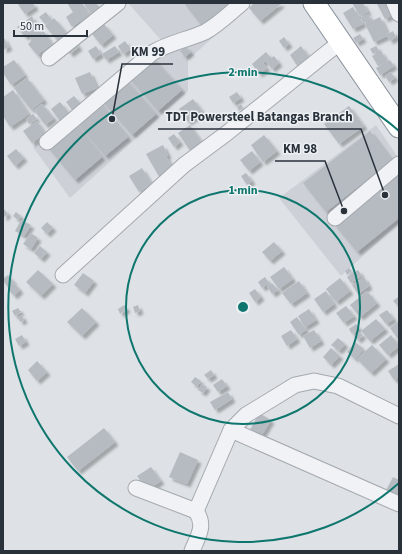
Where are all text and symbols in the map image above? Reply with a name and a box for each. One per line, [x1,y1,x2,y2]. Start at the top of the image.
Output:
scale bar [14,12,87,38]
text: 50 m [20,18,44,35]
callout: KM 99 [122,39,173,64]
text: KM 99 [131,43,165,61]
text: 2 min [228,64,258,81]
callout: TDT Powersteel Batangas Branch [158,104,361,129]
text: TDT Powersteel Batangas Branch [165,108,353,126]
callout: KM 98 [275,136,325,161]
text: KM 98 [283,140,317,158]
text: 1 min [228,182,258,199]
centre of rings [236,300,250,314]

